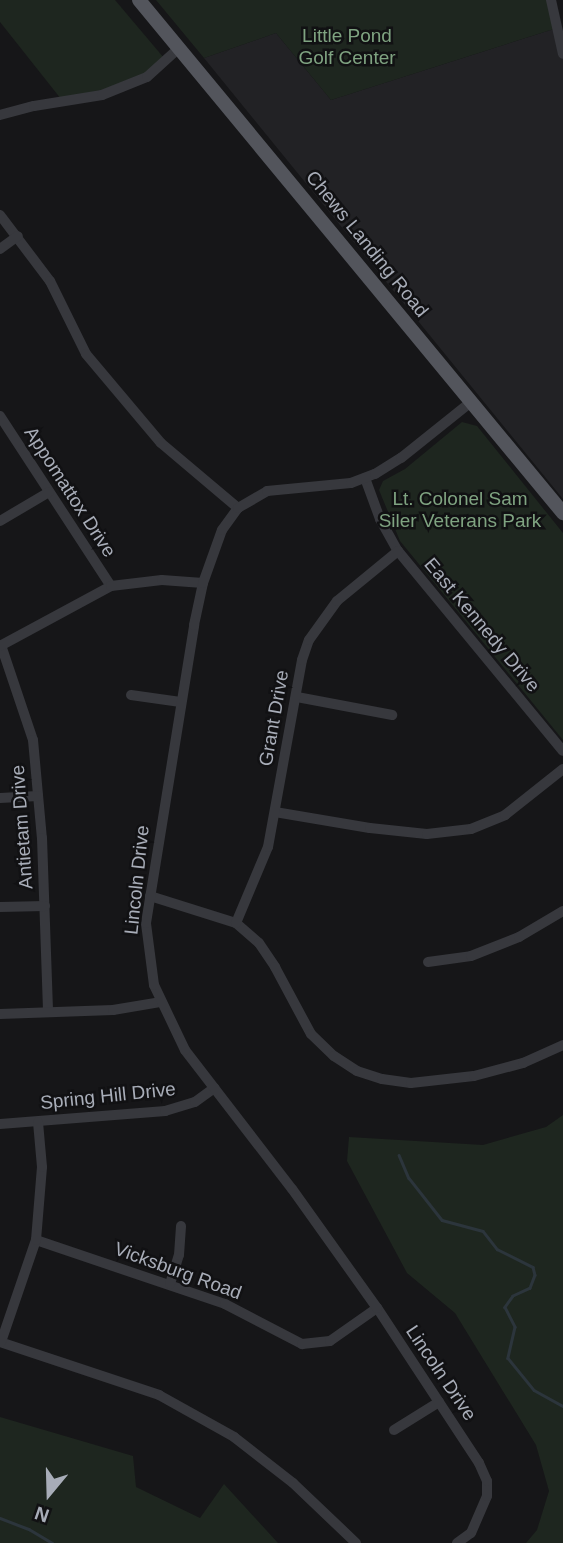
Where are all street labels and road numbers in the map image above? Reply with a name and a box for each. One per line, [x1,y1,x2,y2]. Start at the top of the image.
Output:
street label: Chews Landing Road [301,166,433,322]
street label: Appomattox Drive [19,422,121,562]
street label: East Kennedy Drive [419,553,545,697]
street label: Grant Drive [254,668,294,768]
street label: Antietam Drive [6,764,38,890]
street label: Lincoln Drive [120,824,154,936]
street label: Spring Hill Drive [39,1078,177,1114]
street label: Vicksburg Road [111,1237,245,1305]
street label: Lincoln Drive [401,1321,481,1425]

